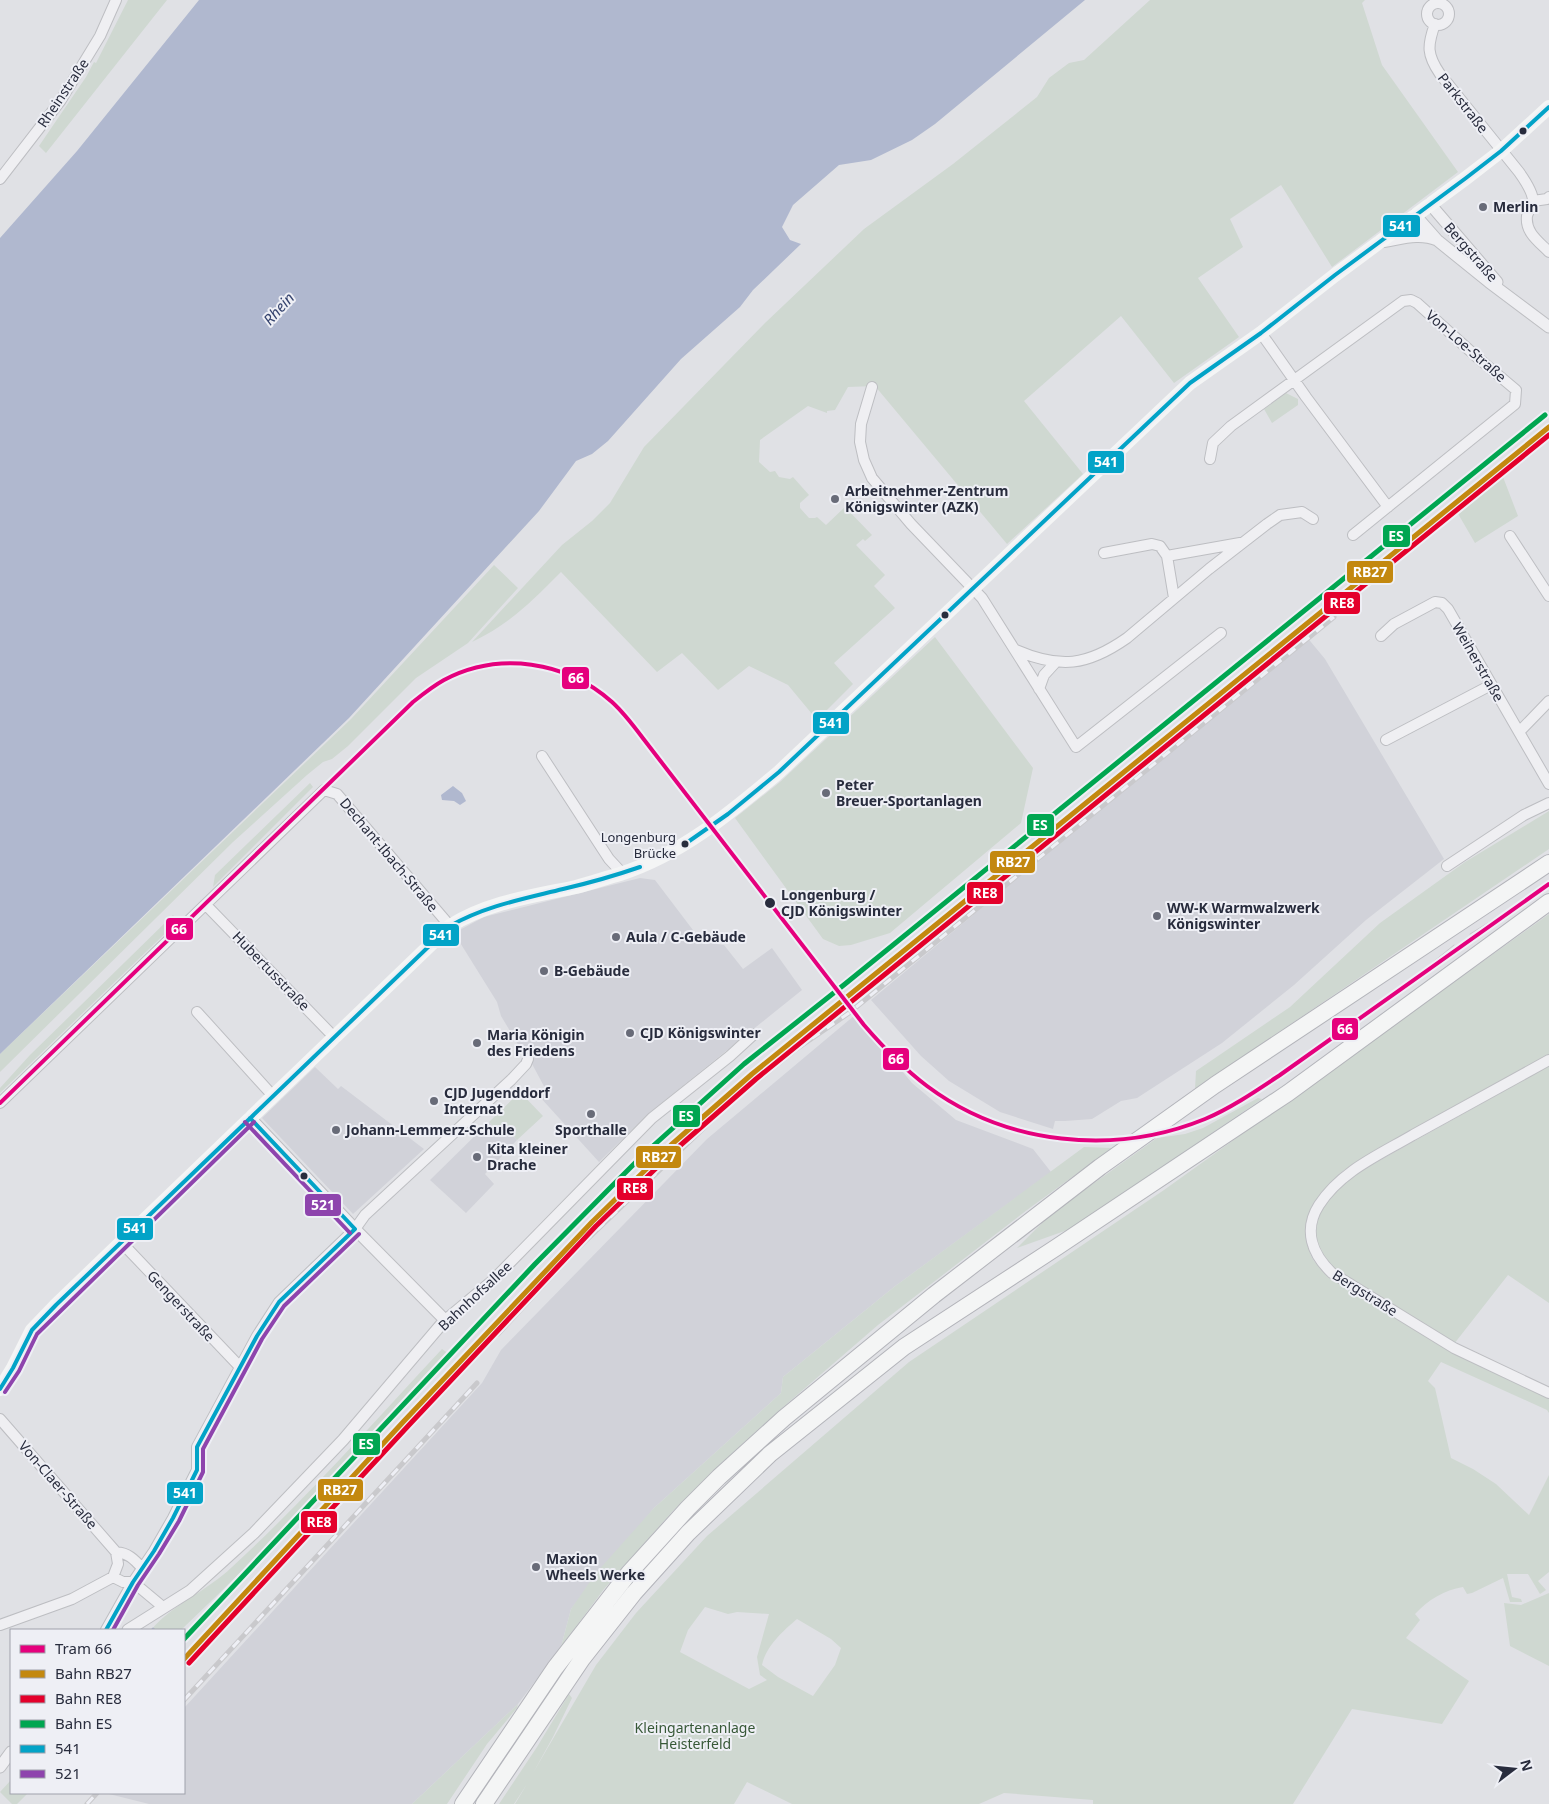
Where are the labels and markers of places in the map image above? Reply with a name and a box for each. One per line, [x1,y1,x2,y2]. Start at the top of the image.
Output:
unlabelled marker [1518,126,1528,136]
place label: Merlin [1493,197,1538,216]
marker: Merlin [1477,201,1489,213]
place label: Arbeitnehmer-Zentrum Königswinter (AZK) [845,481,1008,516]
marker: Arbeitnehmer-Zentrum Königswinter (AZK) [829,493,841,505]
unlabelled marker [940,610,950,620]
place label: Peter Breuer-Sportanlagen [836,775,982,810]
marker: Peter Breuer-Sportanlagen [820,787,832,799]
place label: Longenburg Brücke [601,828,676,862]
marker: Longenburg Brücke [680,839,690,849]
place label: Longenburg / CJD Königswinter [781,885,902,920]
marker: Longenburg / CJD Königswinter [763,896,777,910]
place label: WW-K Warmwalzwerk Königswinter [1167,898,1320,933]
marker: WW-K Warmwalzwerk Königswinter [1151,910,1163,922]
place label: Aula / C-Gebäude [626,927,746,946]
marker: Aula / C-Gebäude [610,931,622,943]
place label: B-Gebäude [554,961,630,980]
marker: B-Gebäude [538,965,550,977]
place label: CJD Königswinter [640,1023,761,1042]
place label: Maria Königin des Friedens [487,1025,585,1060]
marker: CJD Königswinter [624,1027,636,1039]
marker: Maria Königin des Friedens [471,1037,483,1049]
place label: CJD Jugenddorf Internat [444,1083,551,1118]
marker: CJD Jugenddorf Internat [428,1095,440,1107]
marker: Sporthalle [585,1108,597,1120]
place label: Johann-Lemmerz-Schule [344,1120,515,1139]
place label: Sporthalle [555,1120,627,1139]
marker: Johann-Lemmerz-Schule [330,1124,342,1136]
place label: Kita kleiner Drache [487,1139,568,1174]
marker: Kita kleiner Drache [471,1151,483,1163]
unlabelled marker [299,1171,309,1181]
place label: Maxion Wheels Werke [546,1549,645,1584]
marker: Maxion Wheels Werke [530,1561,542,1573]

